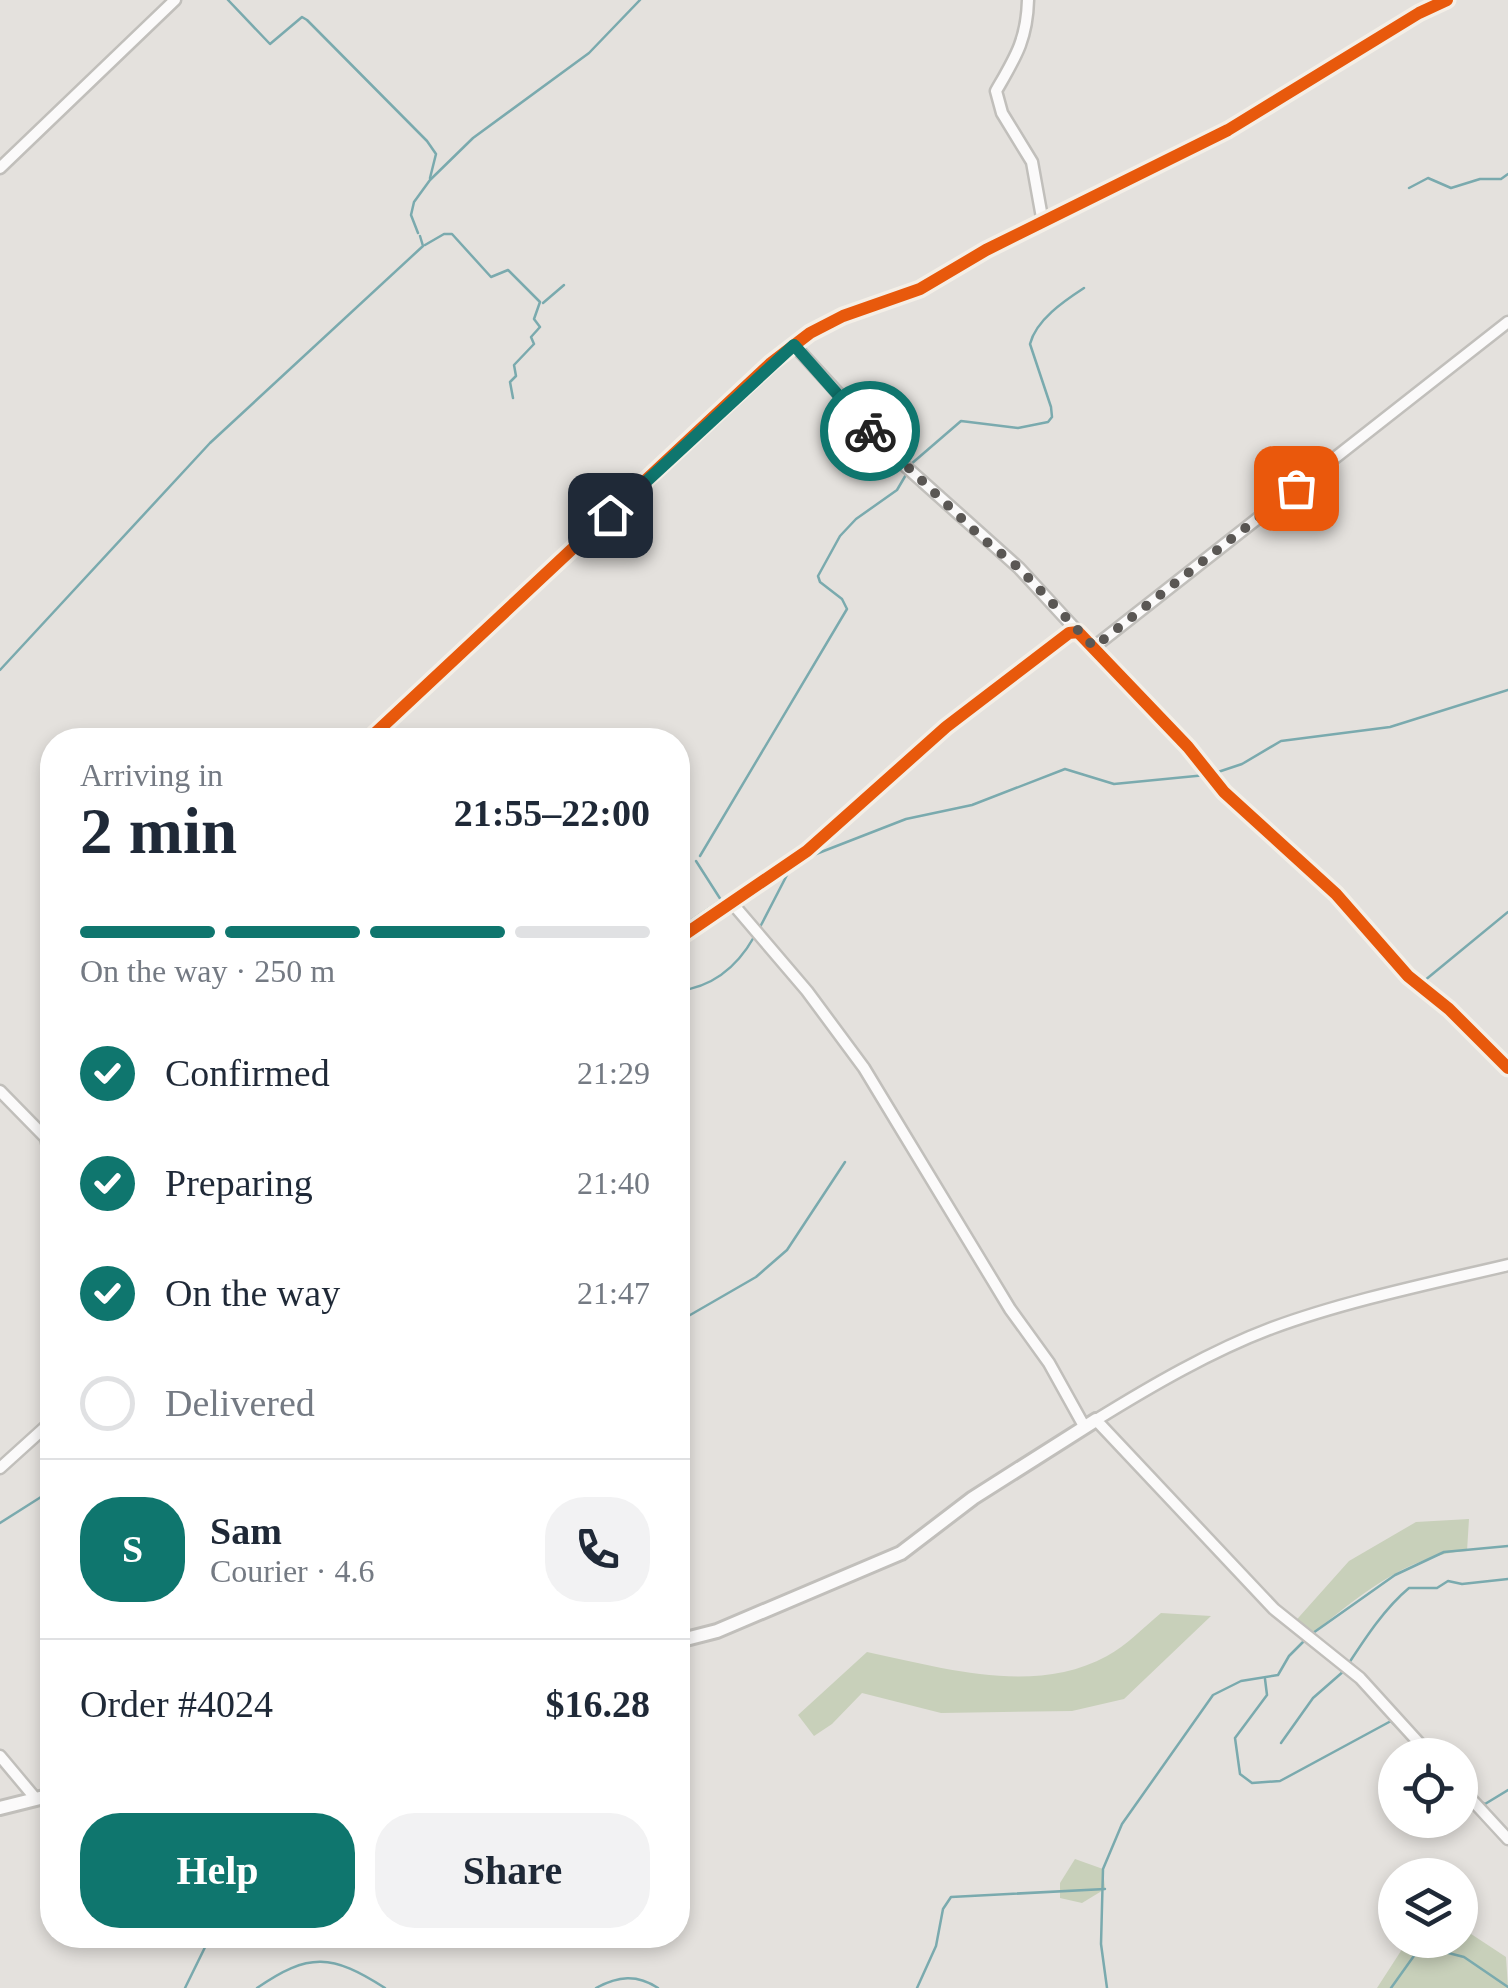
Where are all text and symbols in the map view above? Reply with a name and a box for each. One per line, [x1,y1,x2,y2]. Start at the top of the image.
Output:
courier [820,381,920,481]
icon: bike [843,404,898,459]
pin [1254,446,1339,531]
icon: bag [1269,461,1324,516]
pin [568,473,653,558]
icon: home [583,488,638,543]
text: Arriving in [80,757,223,793]
text: 21:55–22:00 [454,792,650,834]
text: 2 min [80,795,237,867]
text: On the way · 250 m [80,953,335,989]
icon: check [80,1046,135,1101]
text: Confirmed [165,1052,330,1094]
text: 21:29 [577,1055,650,1091]
icon: check [80,1156,135,1211]
text: Preparing [165,1162,313,1204]
text: 21:40 [577,1165,650,1201]
icon: check [80,1266,135,1321]
text: On the way [165,1272,340,1314]
text: 21:47 [577,1275,650,1311]
text: Delivered [165,1382,315,1424]
button: phone [545,1497,650,1602]
text: Sam [210,1510,282,1552]
text: S [122,1528,143,1570]
text: Courier · 4.6 [210,1553,374,1589]
text: Order #4024 [80,1683,273,1725]
text: $16.28 [546,1683,650,1725]
map controls [1378,1738,1478,1958]
button: locate [1378,1738,1478,1838]
button: Help [80,1813,355,1928]
button: Share [375,1813,650,1928]
button: layers [1378,1858,1478,1958]

